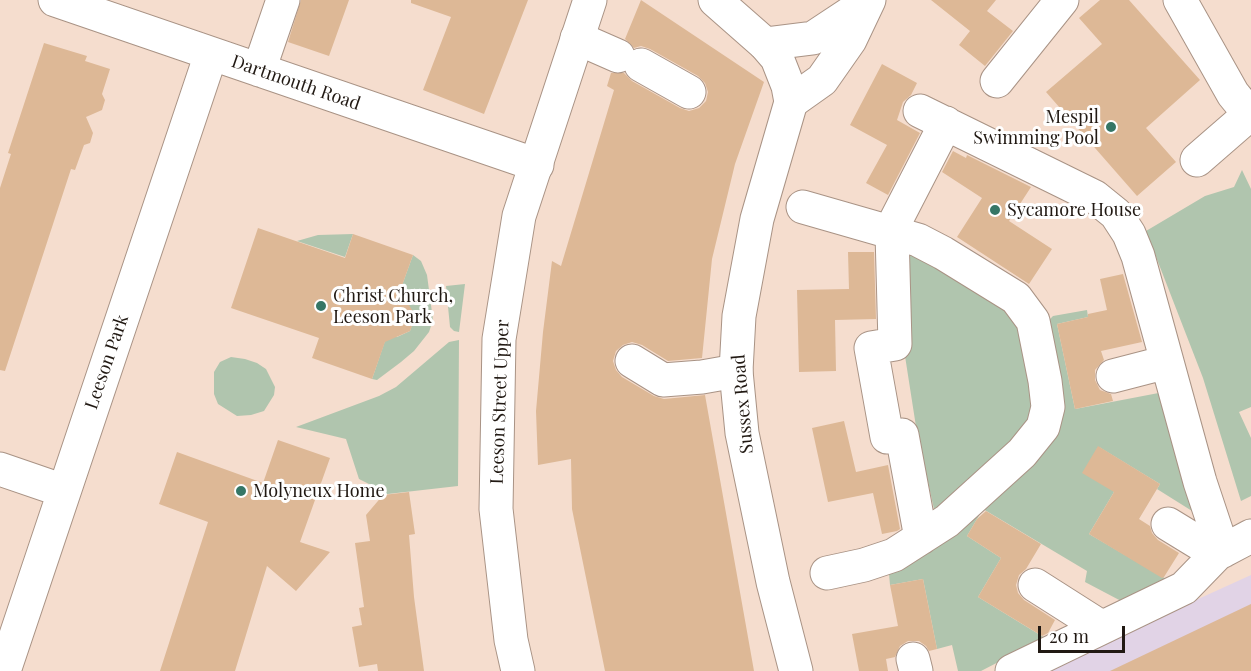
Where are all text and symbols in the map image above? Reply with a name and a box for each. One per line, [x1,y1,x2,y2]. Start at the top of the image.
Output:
street label: Dartmouth Road [229,51,363,115]
place label: Mespil Swimming Pool [973,106,1099,148]
marker: Mespil Swimming Pool [1104,120,1118,134]
place label: Sycamore House [1007,199,1141,221]
marker: Sycamore House [988,203,1002,217]
place label: Christ Church, Leeson Park [333,285,453,328]
marker: Christ Church, Leeson Park [314,299,328,313]
street label: Leeson Park [81,312,133,412]
street label: Leeson Street Upper [486,319,514,485]
street label: Sussex Road [728,353,758,455]
place label: Molyneux Home [253,480,385,502]
marker: Molyneux Home [234,484,248,498]
scale bar [1041,614,1128,652]
text: 20 m [1049,624,1089,648]

